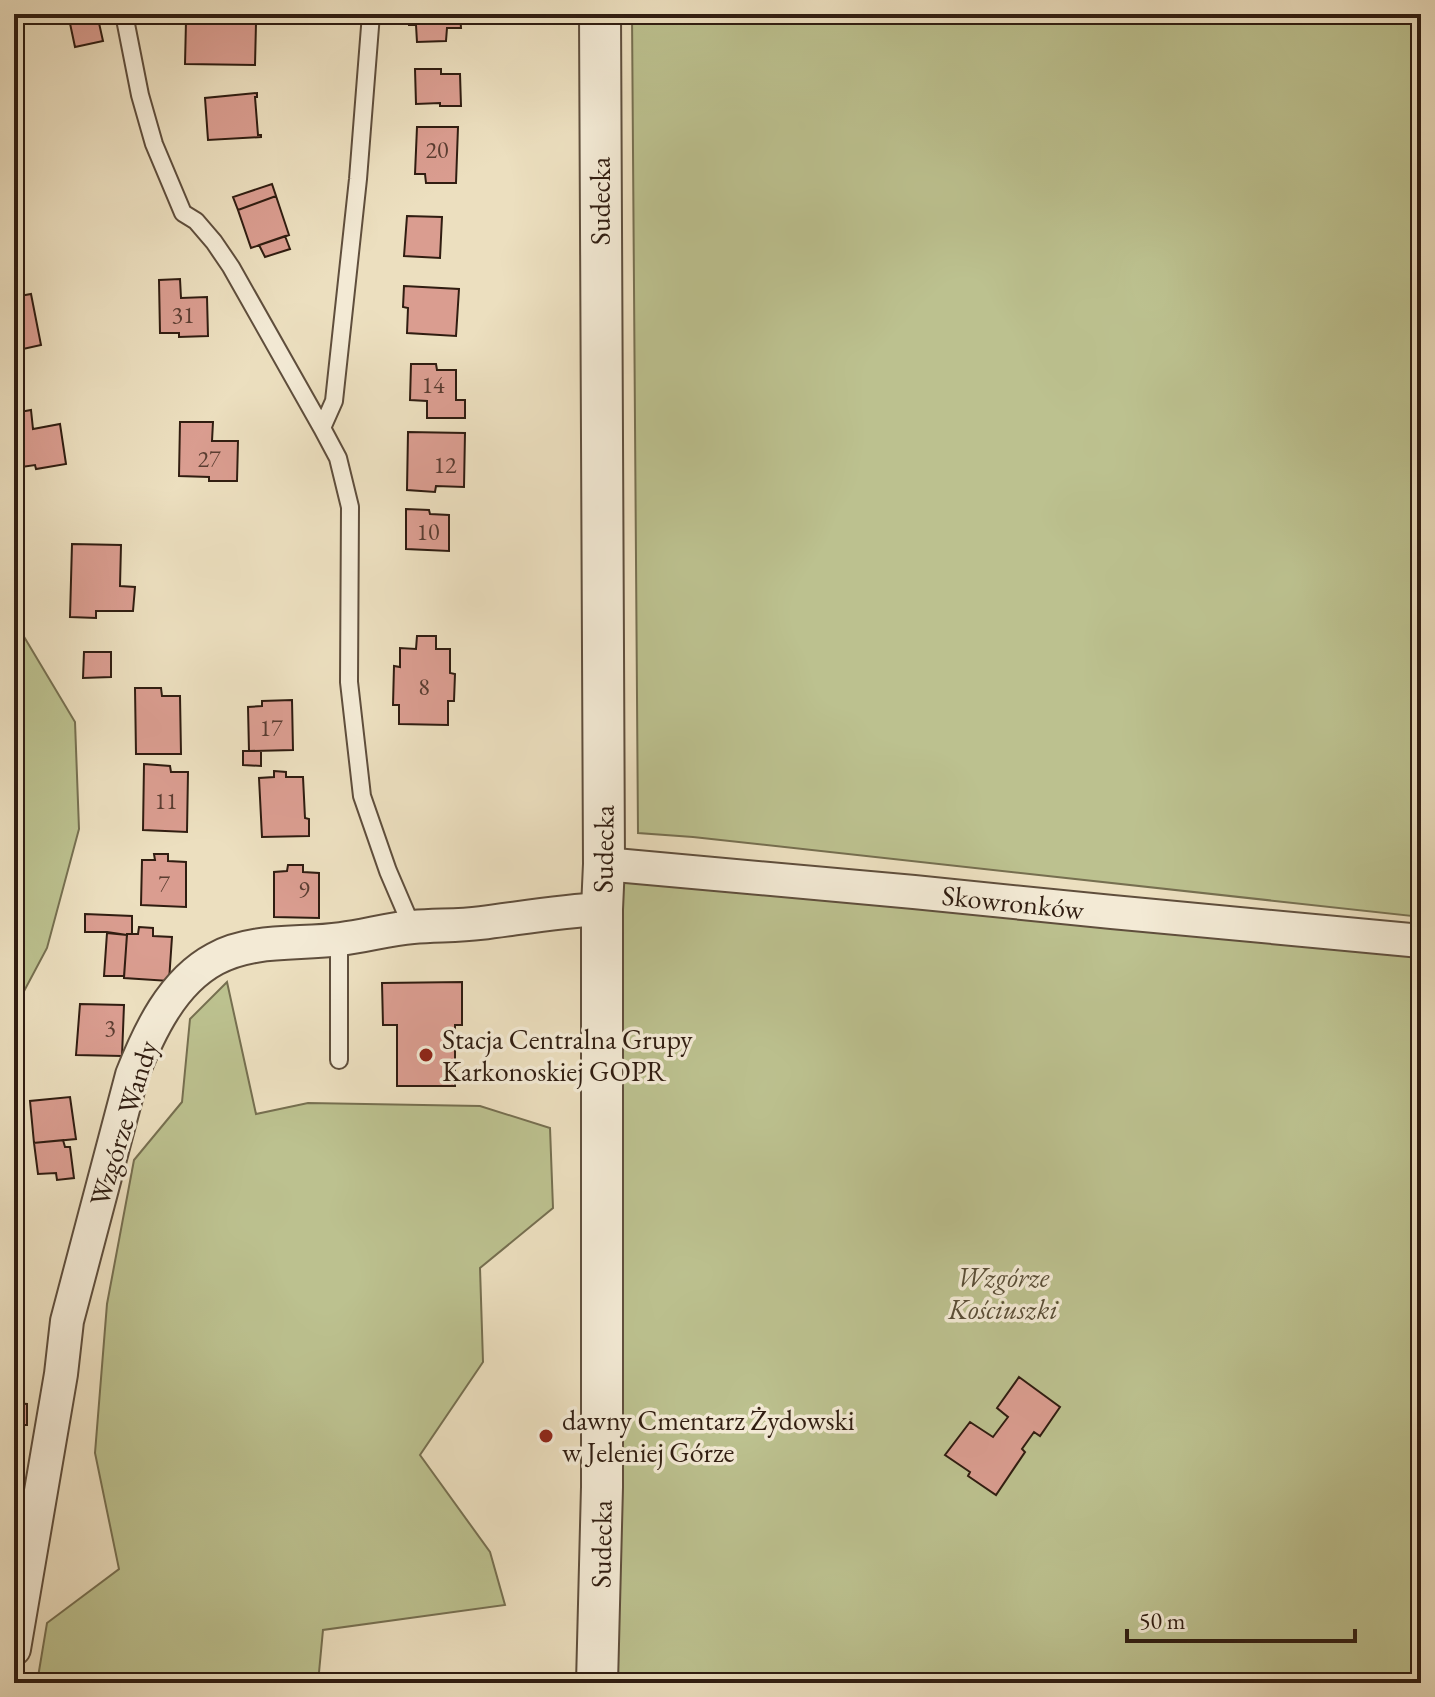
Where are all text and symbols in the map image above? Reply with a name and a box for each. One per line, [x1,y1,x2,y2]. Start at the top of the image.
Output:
house number: 20 [425,134,449,165]
street label: Sudecka [582,156,618,245]
house number: 31 [171,299,195,330]
house number: 14 [421,369,445,400]
house number: 27 [197,443,221,474]
house number: 12 [433,449,457,480]
house number: 10 [416,516,440,547]
house number: 8 [418,671,430,702]
house number: 17 [259,712,283,743]
house number: 11 [154,785,178,816]
street label: Sudecka [584,804,622,893]
house number: 7 [158,868,170,899]
house number: 9 [298,874,310,905]
street label: Skowronków [940,877,1087,927]
house number: 3 [104,1012,116,1043]
place label: Stacja Centralna Grupy Karkonoskiej GOPR [442,1021,693,1089]
street label: Wzgórze Wandy [81,1035,165,1210]
marker: Stacja Centralna Grupy Karkonoskiej GOPR [417,1046,435,1064]
park label: Wzgórze Kościuszki [947,1259,1059,1327]
place label: dawny Cmentarz Żydowski w Jeleniej Górze [562,1402,855,1470]
marker: dawny Cmentarz Żydowski w Jeleniej Górze [537,1427,555,1445]
street label: Sudecka [582,1499,620,1588]
scale bar [1127,1593,1355,1643]
text: 50 m [1139,1605,1186,1636]

